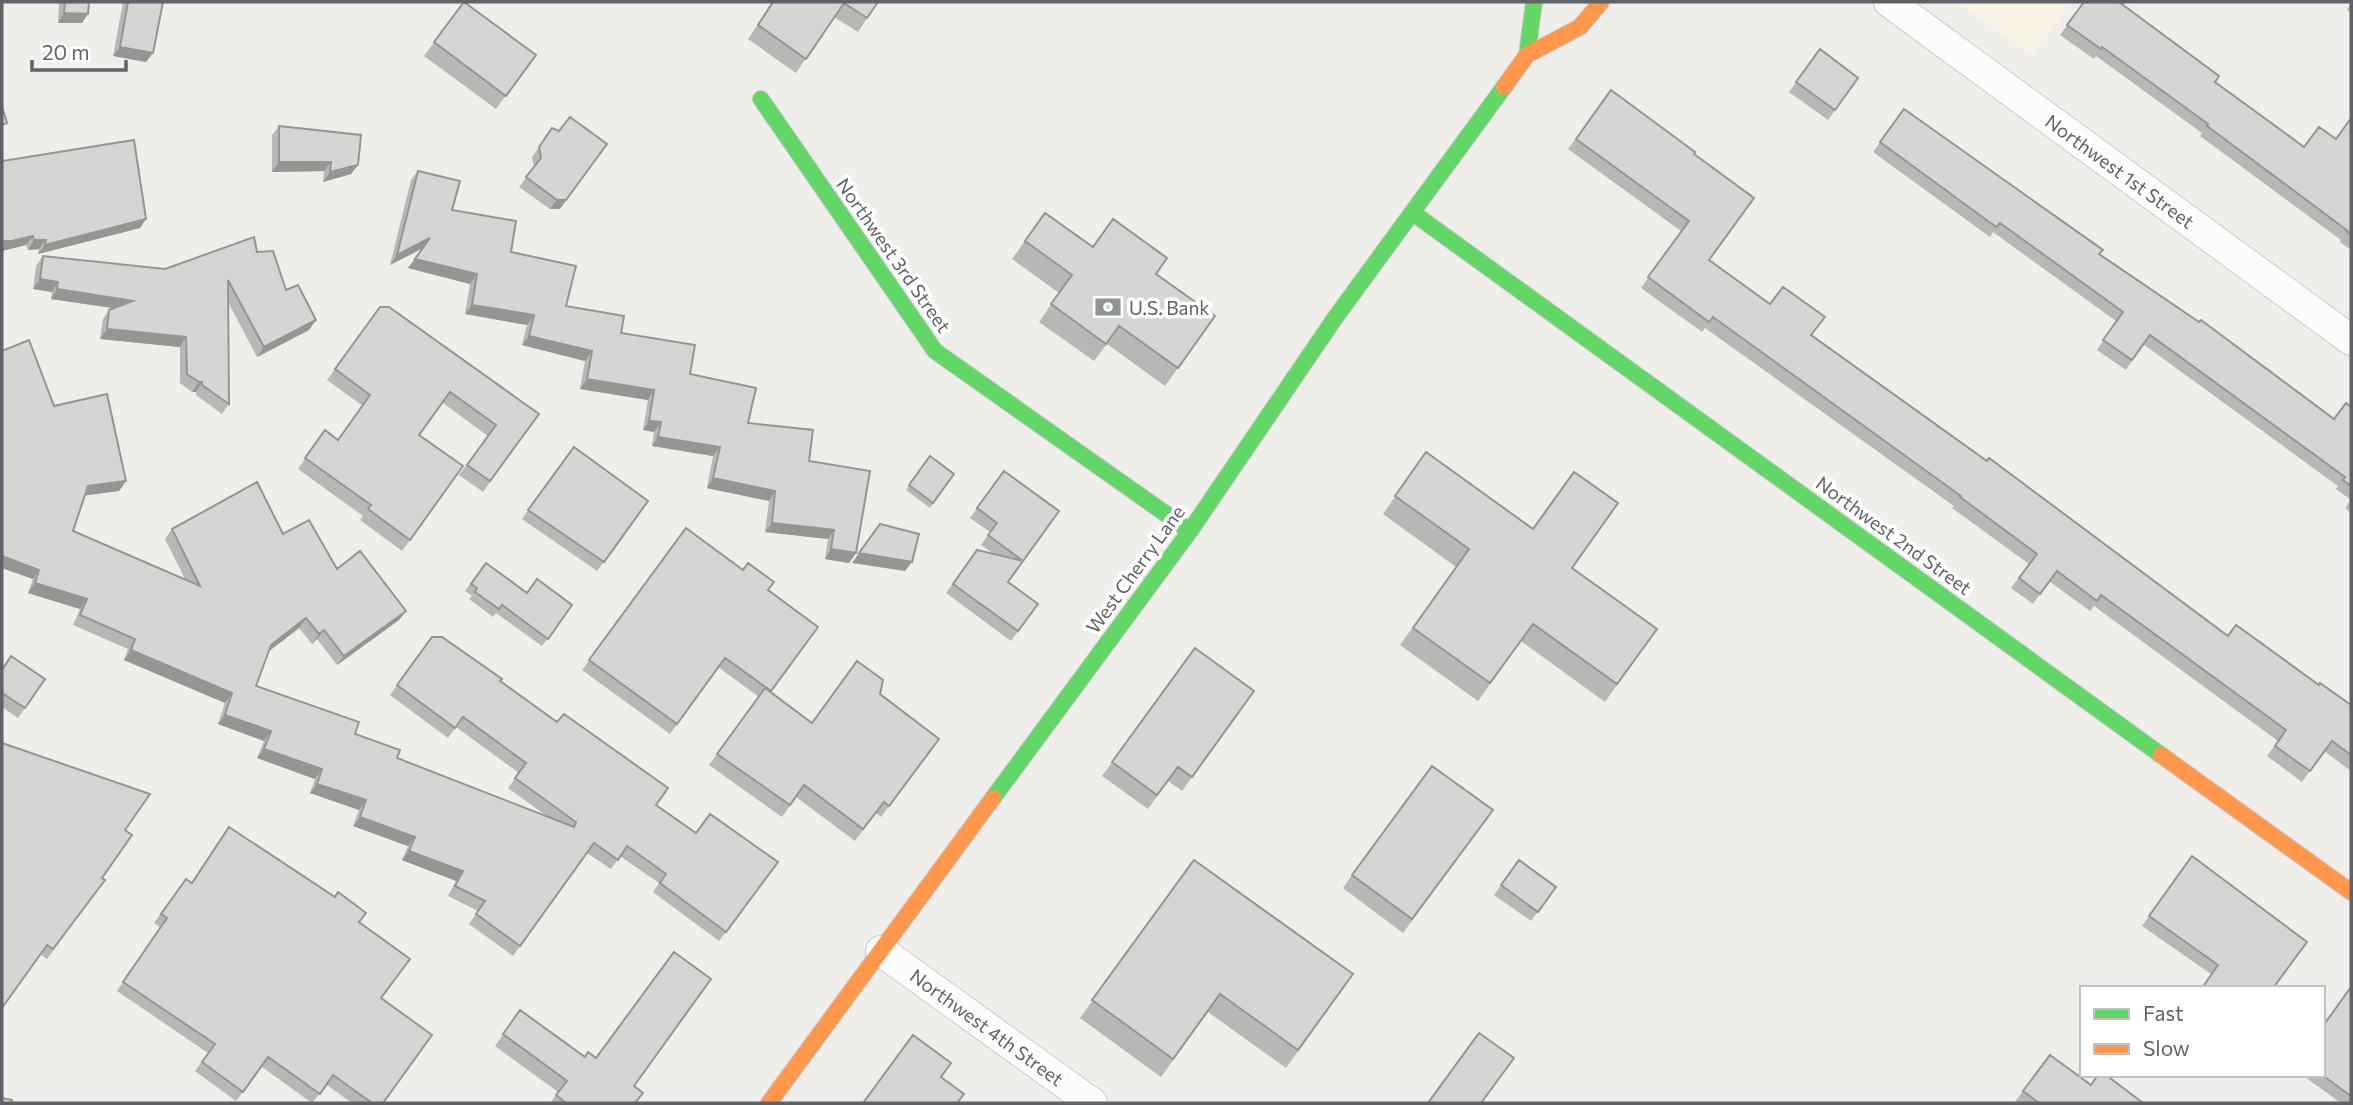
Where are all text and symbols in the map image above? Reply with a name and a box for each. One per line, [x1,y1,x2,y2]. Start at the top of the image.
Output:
scale bar [32,28,126,72]
text: 20 m [42,39,90,64]
street label: Northwest 1st Street [2041,109,2199,233]
street label: Northwest 3rd Street [832,173,956,337]
bank icon: U.S. Bank [1093,292,1123,322]
place label: U.S. Bank [1129,296,1210,319]
street label: Northwest 2nd Street [1812,471,1976,599]
street label: West Cherry Lane [1081,501,1189,637]
street label: Northwest 4th Street [906,964,1068,1091]
legend [2080,986,2325,1077]
text: Fast [2143,1000,2184,1025]
text: Slow [2143,1035,2190,1060]

